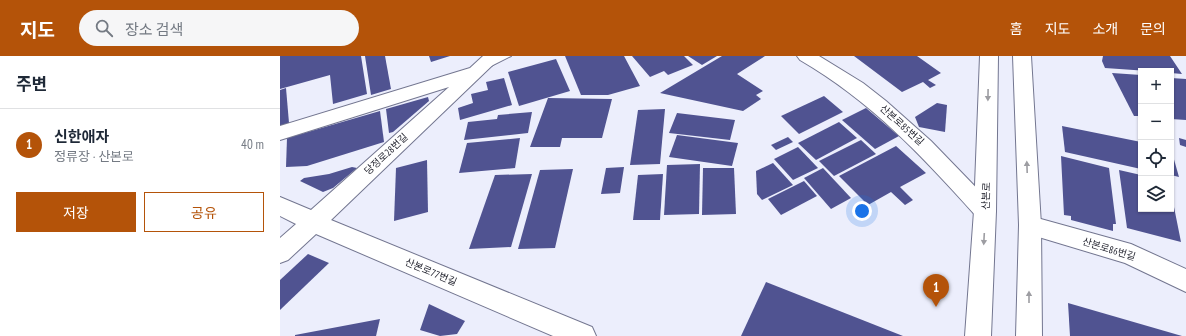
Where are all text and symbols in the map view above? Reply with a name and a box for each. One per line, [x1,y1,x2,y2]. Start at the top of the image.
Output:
search box [79,10,359,46]
icon: search [93,17,115,39]
text: 지도 [20,18,55,42]
text: 장소 검색 [125,20,183,39]
text: 홈 [1010,20,1023,38]
text: 지도 [1045,20,1070,38]
text: 소개 [1092,20,1118,38]
text: 문의 [1140,20,1166,38]
map controls [1138,68,1174,212]
button: + [1138,68,1174,104]
text: 주변 [16,73,47,95]
one-way arrow [985,89,991,102]
street label: 산본로85번길 [877,102,927,148]
button: − [1138,104,1174,140]
text: 신한애자 [54,127,109,146]
street label: 당정로28번길 [361,130,411,178]
text: 1 [26,136,32,153]
text: 40 m [241,136,264,153]
button: locate [1138,140,1174,176]
text: 정류장 · 산본로 [54,148,134,165]
one-way arrow [1024,160,1030,173]
button: layers [1138,176,1174,212]
street label: 산본로 [979,182,993,210]
button: 저장 [16,192,136,232]
button: 공유 [144,192,264,232]
your location [852,201,872,221]
one-way arrow [980,233,987,245]
street label: 산본로86번길 [1081,235,1137,263]
street label: 산본로77번길 [403,255,459,289]
pin: 1 [923,274,949,307]
one-way arrow [1026,290,1032,303]

